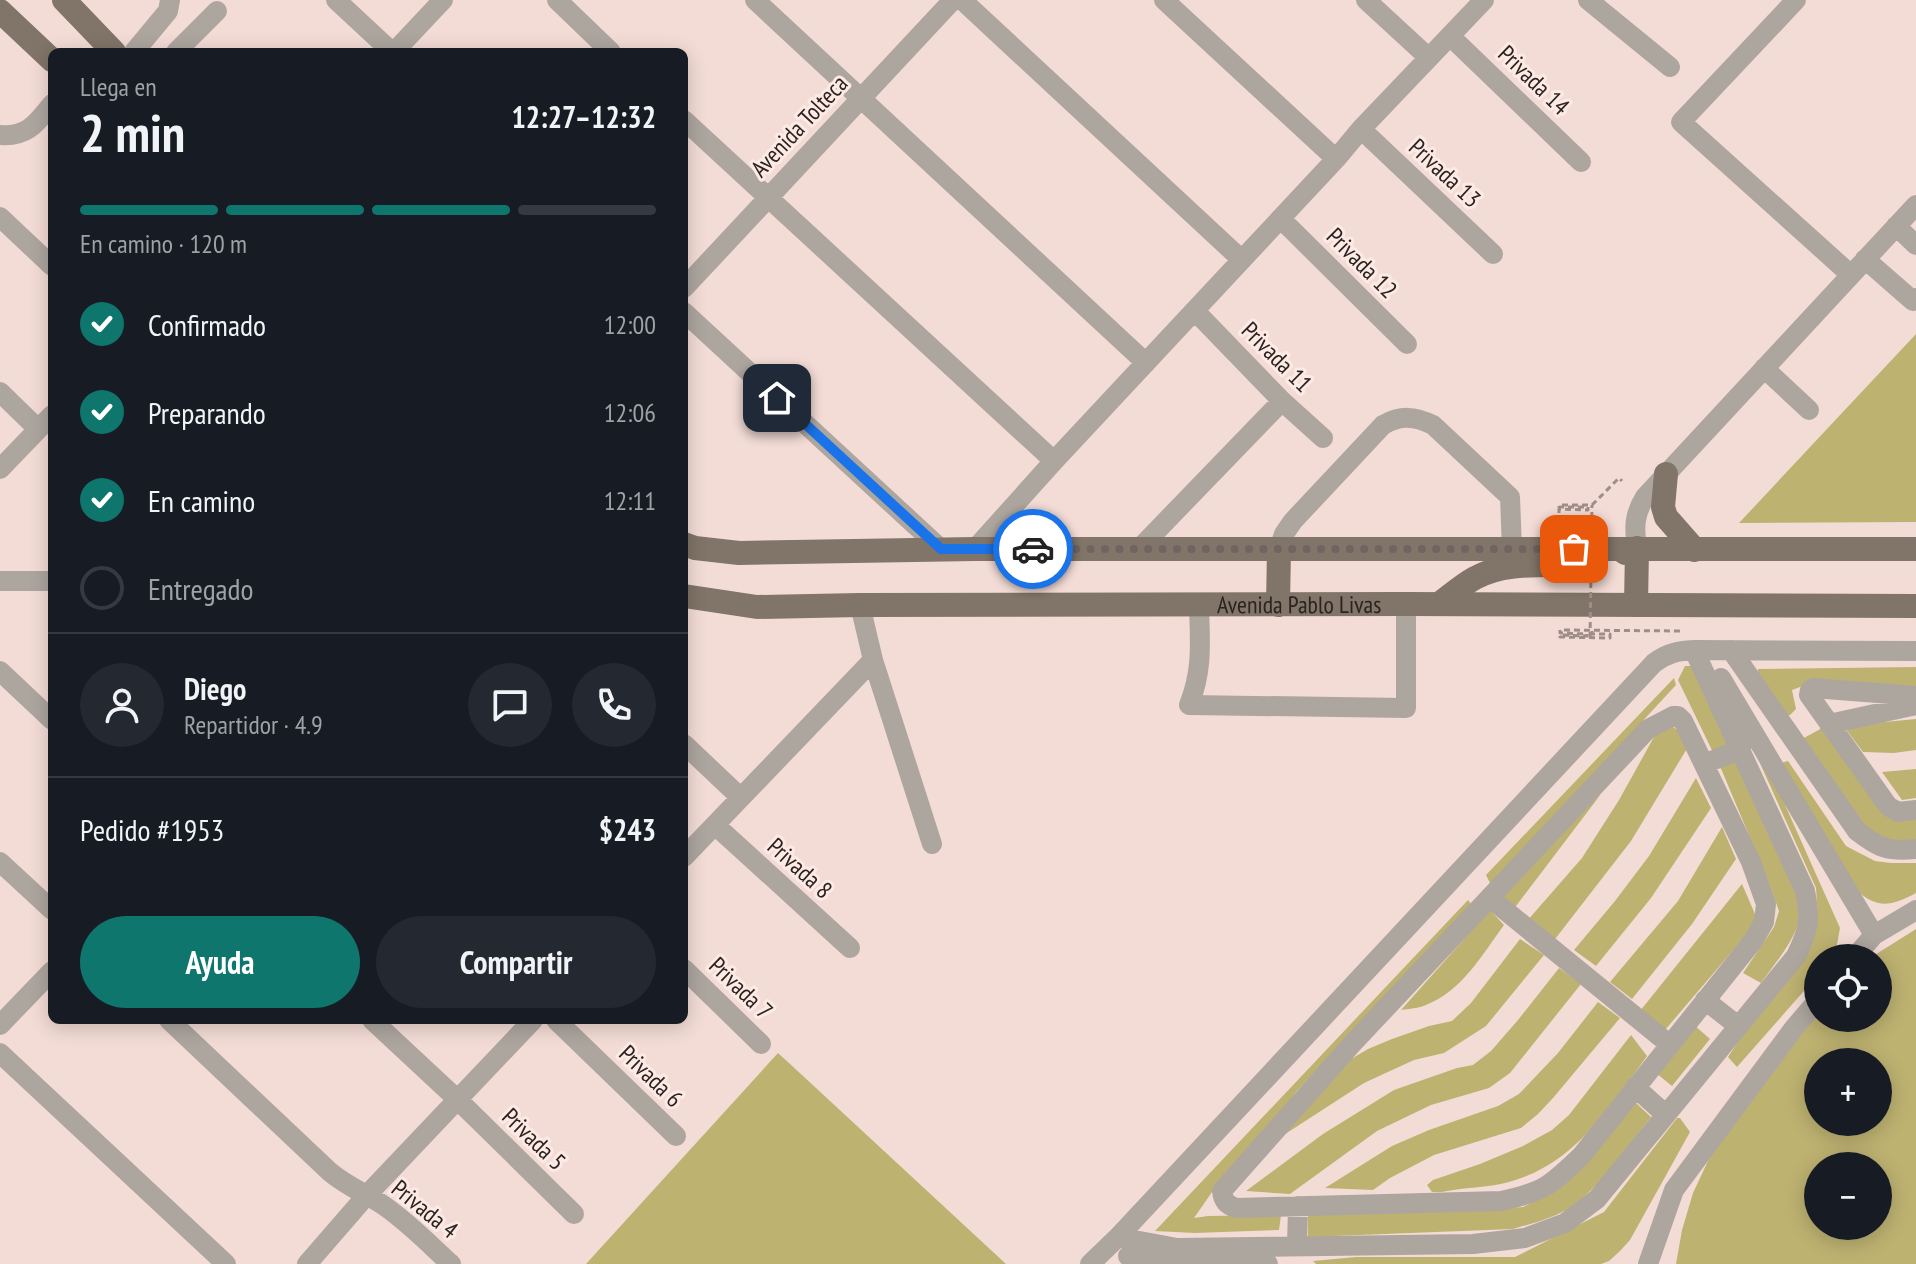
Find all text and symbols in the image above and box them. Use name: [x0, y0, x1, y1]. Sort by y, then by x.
street label: Privada 14: [1492, 38, 1576, 122]
street label: Avenida Tolteca: [744, 68, 854, 184]
text: Llega en: [80, 70, 157, 103]
text: 12:27–12:32: [512, 97, 656, 136]
text: 2 min: [80, 99, 185, 166]
street label: Privada 13: [1402, 132, 1488, 214]
street label: Privada 12: [1320, 221, 1404, 305]
text: En camino · 120 m: [80, 227, 247, 260]
icon: check: [80, 302, 124, 346]
text: Confirmado: [148, 305, 266, 344]
text: 12:00: [604, 308, 656, 341]
street label: Privada 11: [1235, 315, 1319, 399]
pin: [743, 364, 811, 432]
icon: home: [755, 376, 799, 420]
icon: check: [80, 390, 124, 434]
text: Preparando: [148, 393, 266, 432]
text: 12:06: [604, 396, 656, 429]
icon: check: [80, 478, 124, 522]
text: En camino: [148, 481, 255, 520]
text: 12:11: [604, 484, 656, 517]
courier: [993, 509, 1073, 589]
pin: [1540, 515, 1608, 583]
icon: car: [1011, 527, 1055, 571]
icon: bag: [1552, 527, 1596, 571]
text: Entregado: [148, 569, 254, 608]
street label: Avenida Pablo Livas: [1217, 589, 1381, 620]
button: person: [80, 663, 164, 747]
button: chat: [468, 663, 552, 747]
button: phone: [572, 663, 656, 747]
text: Diego: [184, 669, 246, 708]
text: Repartidor · 4.9: [184, 708, 323, 741]
text: Pedido #1953: [80, 810, 224, 849]
text: $243: [599, 810, 656, 849]
street label: Privada 8: [761, 831, 839, 905]
button: Ayuda: [80, 916, 360, 1008]
button: Compartir: [376, 916, 656, 1008]
map controls: [1804, 944, 1892, 1240]
button: locate: [1804, 944, 1892, 1032]
street label: Privada 7: [703, 950, 779, 1026]
street label: Privada 6: [613, 1038, 689, 1114]
button: +: [1804, 1048, 1892, 1136]
street label: Privada 5: [496, 1101, 572, 1177]
button: −: [1804, 1152, 1892, 1240]
street label: Privada 4: [385, 1173, 465, 1245]

